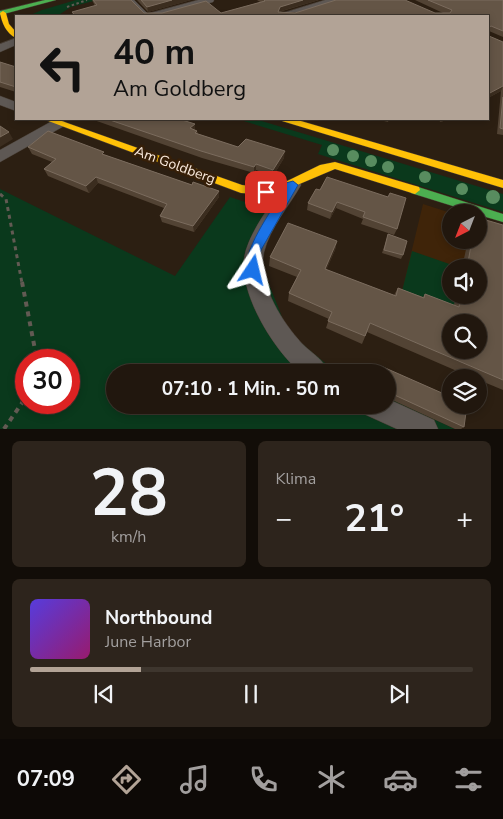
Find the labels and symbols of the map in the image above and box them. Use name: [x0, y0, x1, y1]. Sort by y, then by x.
street label: Am Goldberg: [132, 142, 218, 188]
pin: [245, 171, 287, 213]
north arrow: [442, 204, 488, 249]
position arrow: [226, 243, 278, 295]
speed limit sign: 30: [15, 349, 80, 414]

